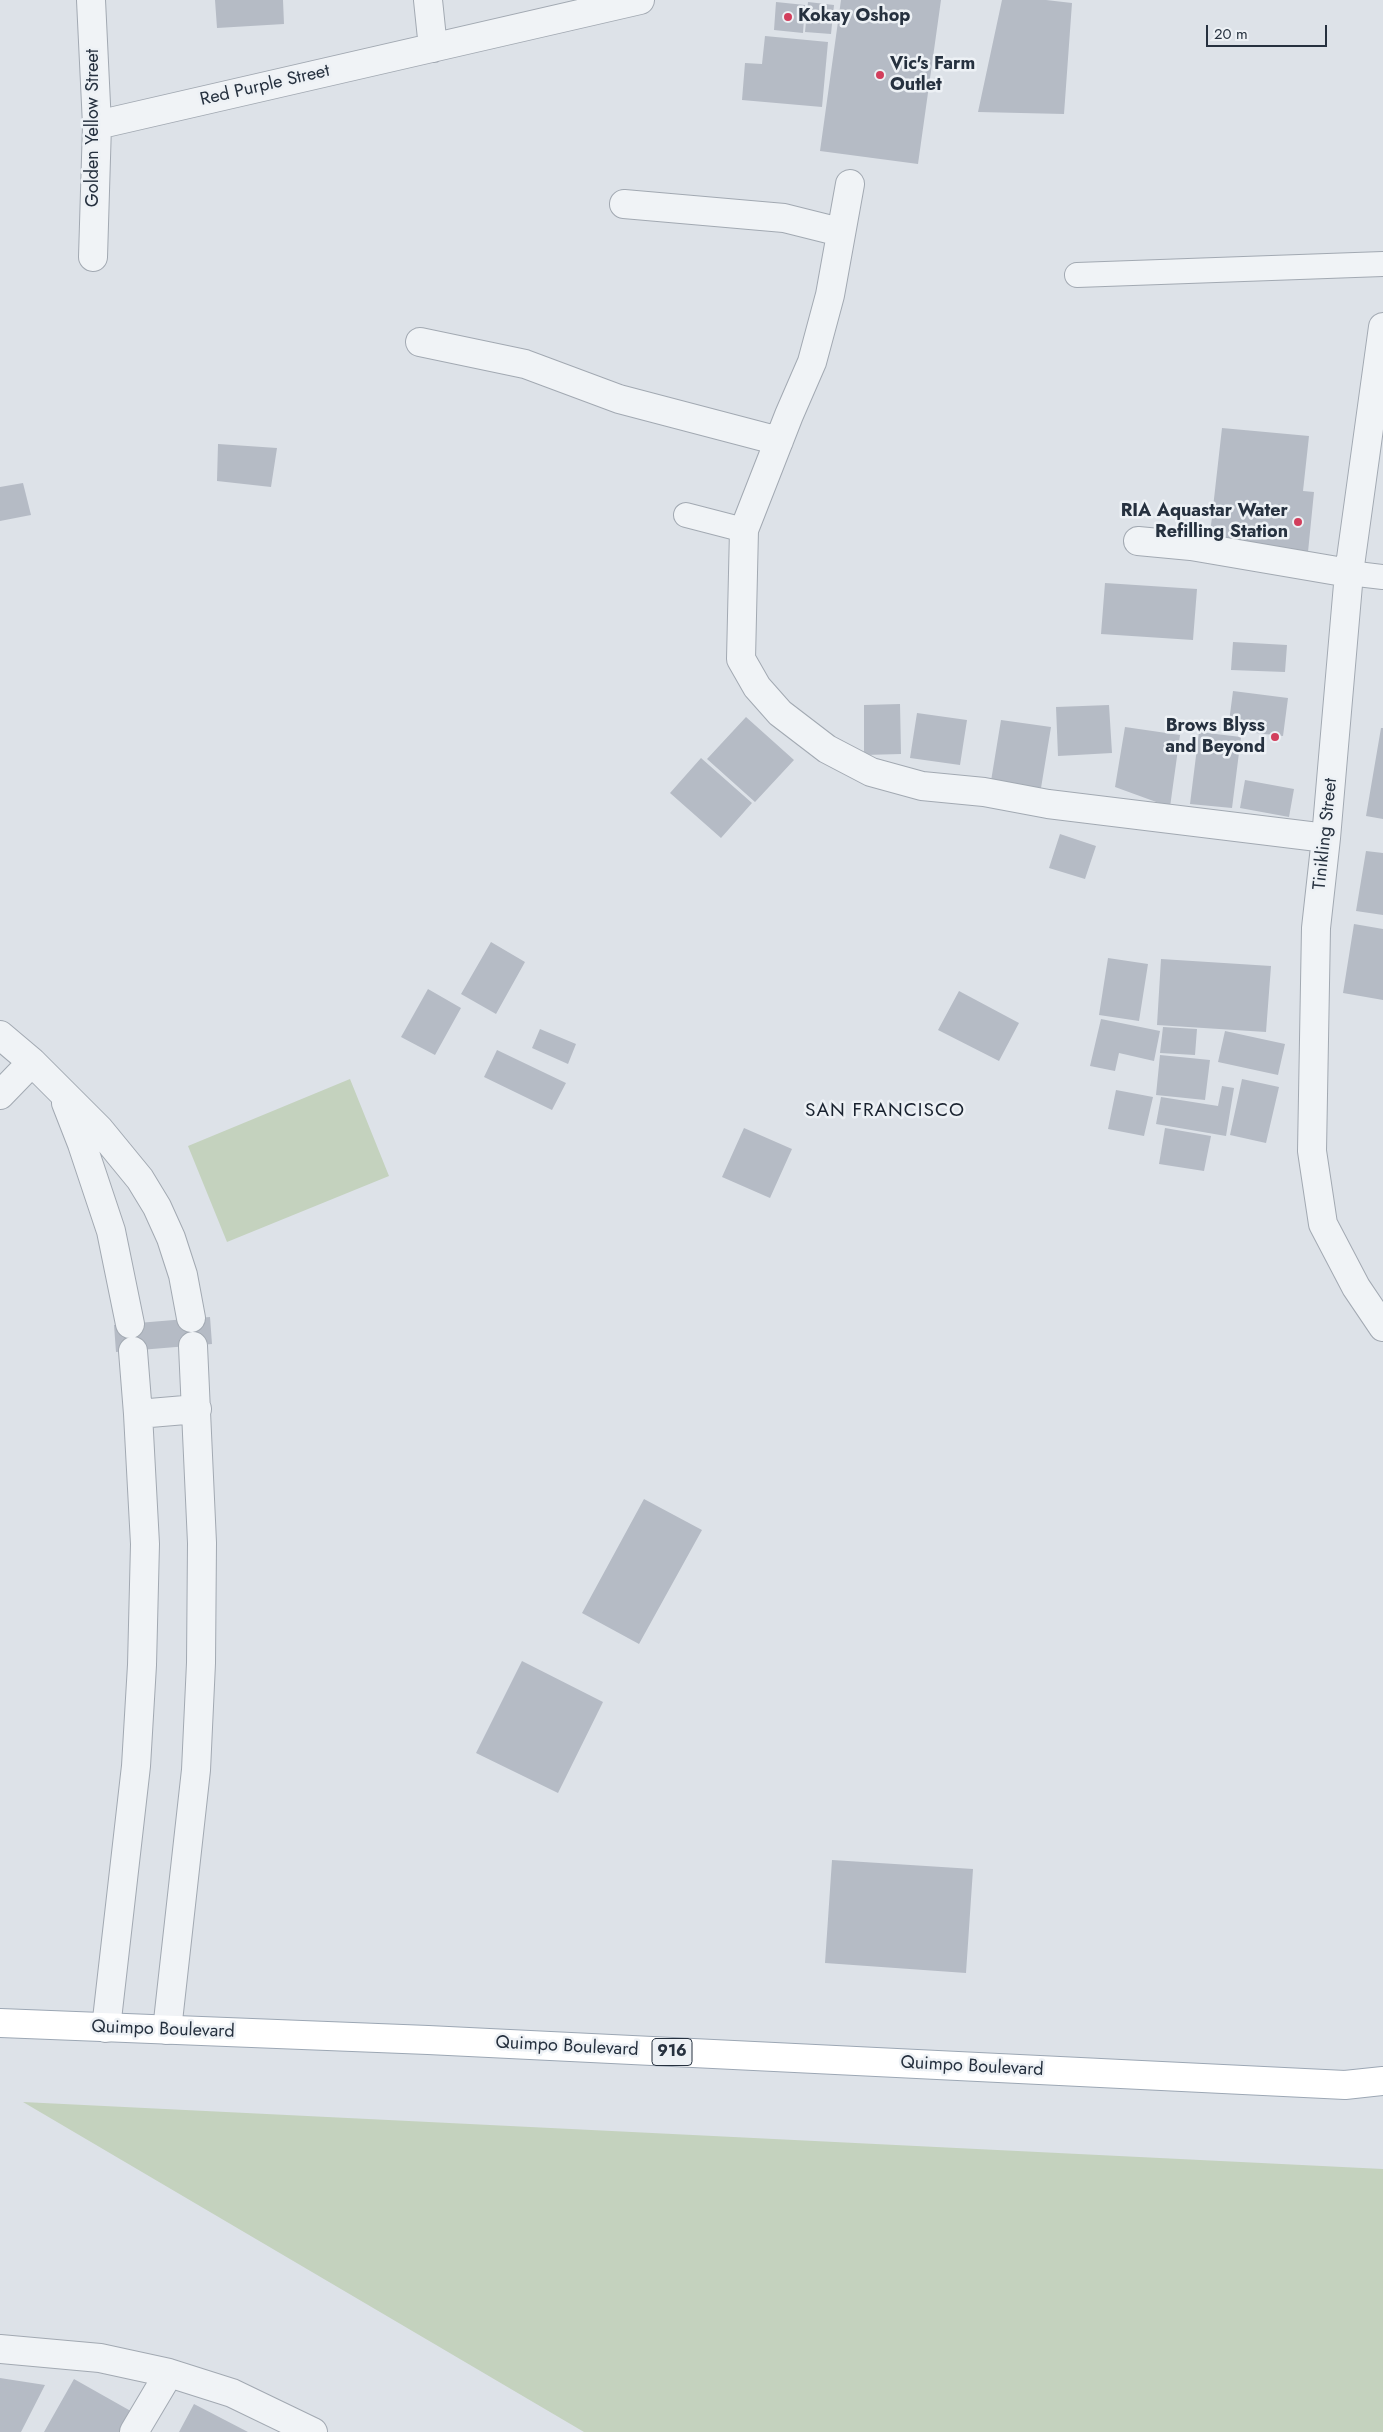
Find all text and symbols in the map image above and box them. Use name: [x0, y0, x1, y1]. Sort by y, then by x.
place label: Kokay Oshop: [798, 6, 910, 28]
marker: Kokay Oshop: [782, 11, 794, 23]
scale bar: [1208, 15, 1329, 47]
text: 20 m: [1214, 23, 1248, 45]
street label: Golden Yellow Street: [83, 49, 105, 207]
place label: Vic's Farm Outlet: [890, 54, 975, 96]
street label: Red Purple Street: [198, 61, 332, 111]
marker: Vic's Farm Outlet: [874, 69, 886, 81]
place label: RIA Aquastar Water Refilling Station: [1121, 501, 1288, 544]
marker: RIA Aquastar Water Refilling Station: [1292, 516, 1304, 528]
place label: Brows Blyss and Beyond: [1165, 716, 1265, 759]
marker: Brows Blyss and Beyond: [1269, 731, 1281, 743]
street label: Tinikling Street: [1309, 777, 1343, 891]
district label: SAN FRANCISCO: [803, 1100, 967, 1122]
street label: Quimpo Boulevard: [91, 2017, 235, 2043]
street label: Quimpo Boulevard: [495, 2032, 639, 2062]
road number: 916: [652, 2038, 692, 2066]
street label: Quimpo Boulevard: [900, 2052, 1044, 2082]

